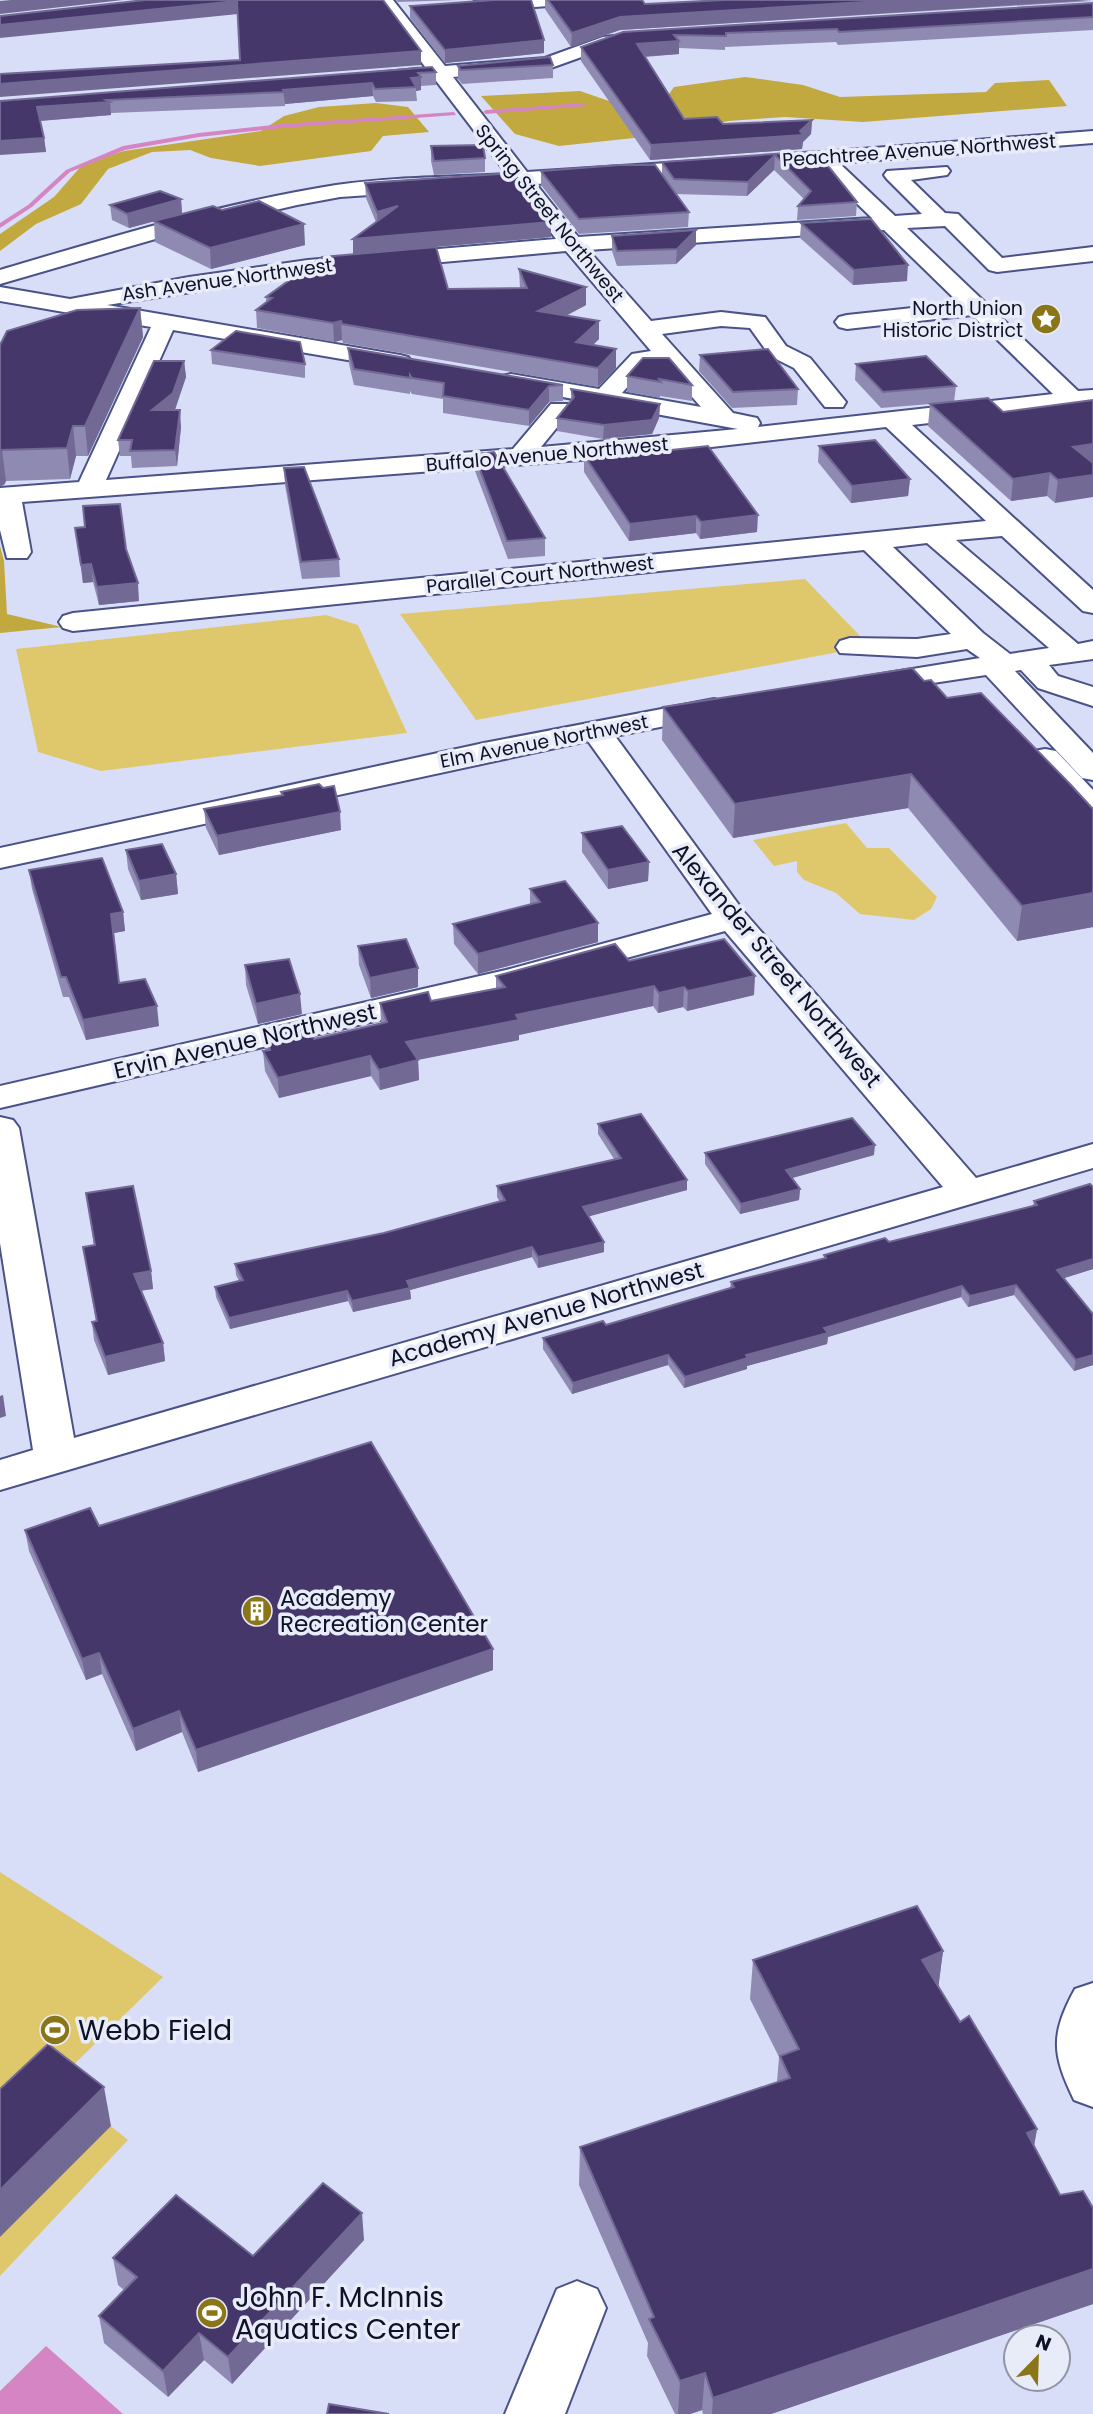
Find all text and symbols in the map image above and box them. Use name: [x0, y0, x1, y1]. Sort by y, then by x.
street label: Spring Street Northwest: [469, 118, 630, 308]
street label: Peachtree Avenue Northwest: [781, 127, 1057, 174]
street label: Ash Avenue Northwest: [120, 251, 334, 308]
place label: North Union Historic District: [883, 295, 1023, 344]
place icon: North Union Historic District: [1029, 302, 1063, 336]
street label: Buffalo Avenue Northwest: [425, 430, 670, 479]
street label: Parallel Court Northwest: [425, 549, 655, 600]
street label: Elm Avenue Northwest: [438, 708, 650, 775]
street label: Alexander Street Northwest: [665, 836, 889, 1094]
street label: Ervin Avenue Northwest: [111, 995, 379, 1087]
street label: Academy Avenue Northwest: [385, 1254, 707, 1374]
place label: Academy Recreation Center: [280, 1582, 488, 1640]
building icon: Academy Recreation Center: [240, 1594, 274, 1628]
place label: Webb Field: [78, 2011, 232, 2050]
sports icon: Webb Field: [38, 2013, 72, 2047]
place label: John F. McInnis Aquatics Center: [235, 2278, 461, 2349]
sports icon: John F. McInnis Aquatics Center: [195, 2296, 229, 2330]
north arrow: [1002, 2323, 1072, 2393]
text: N: [1032, 2328, 1055, 2358]

